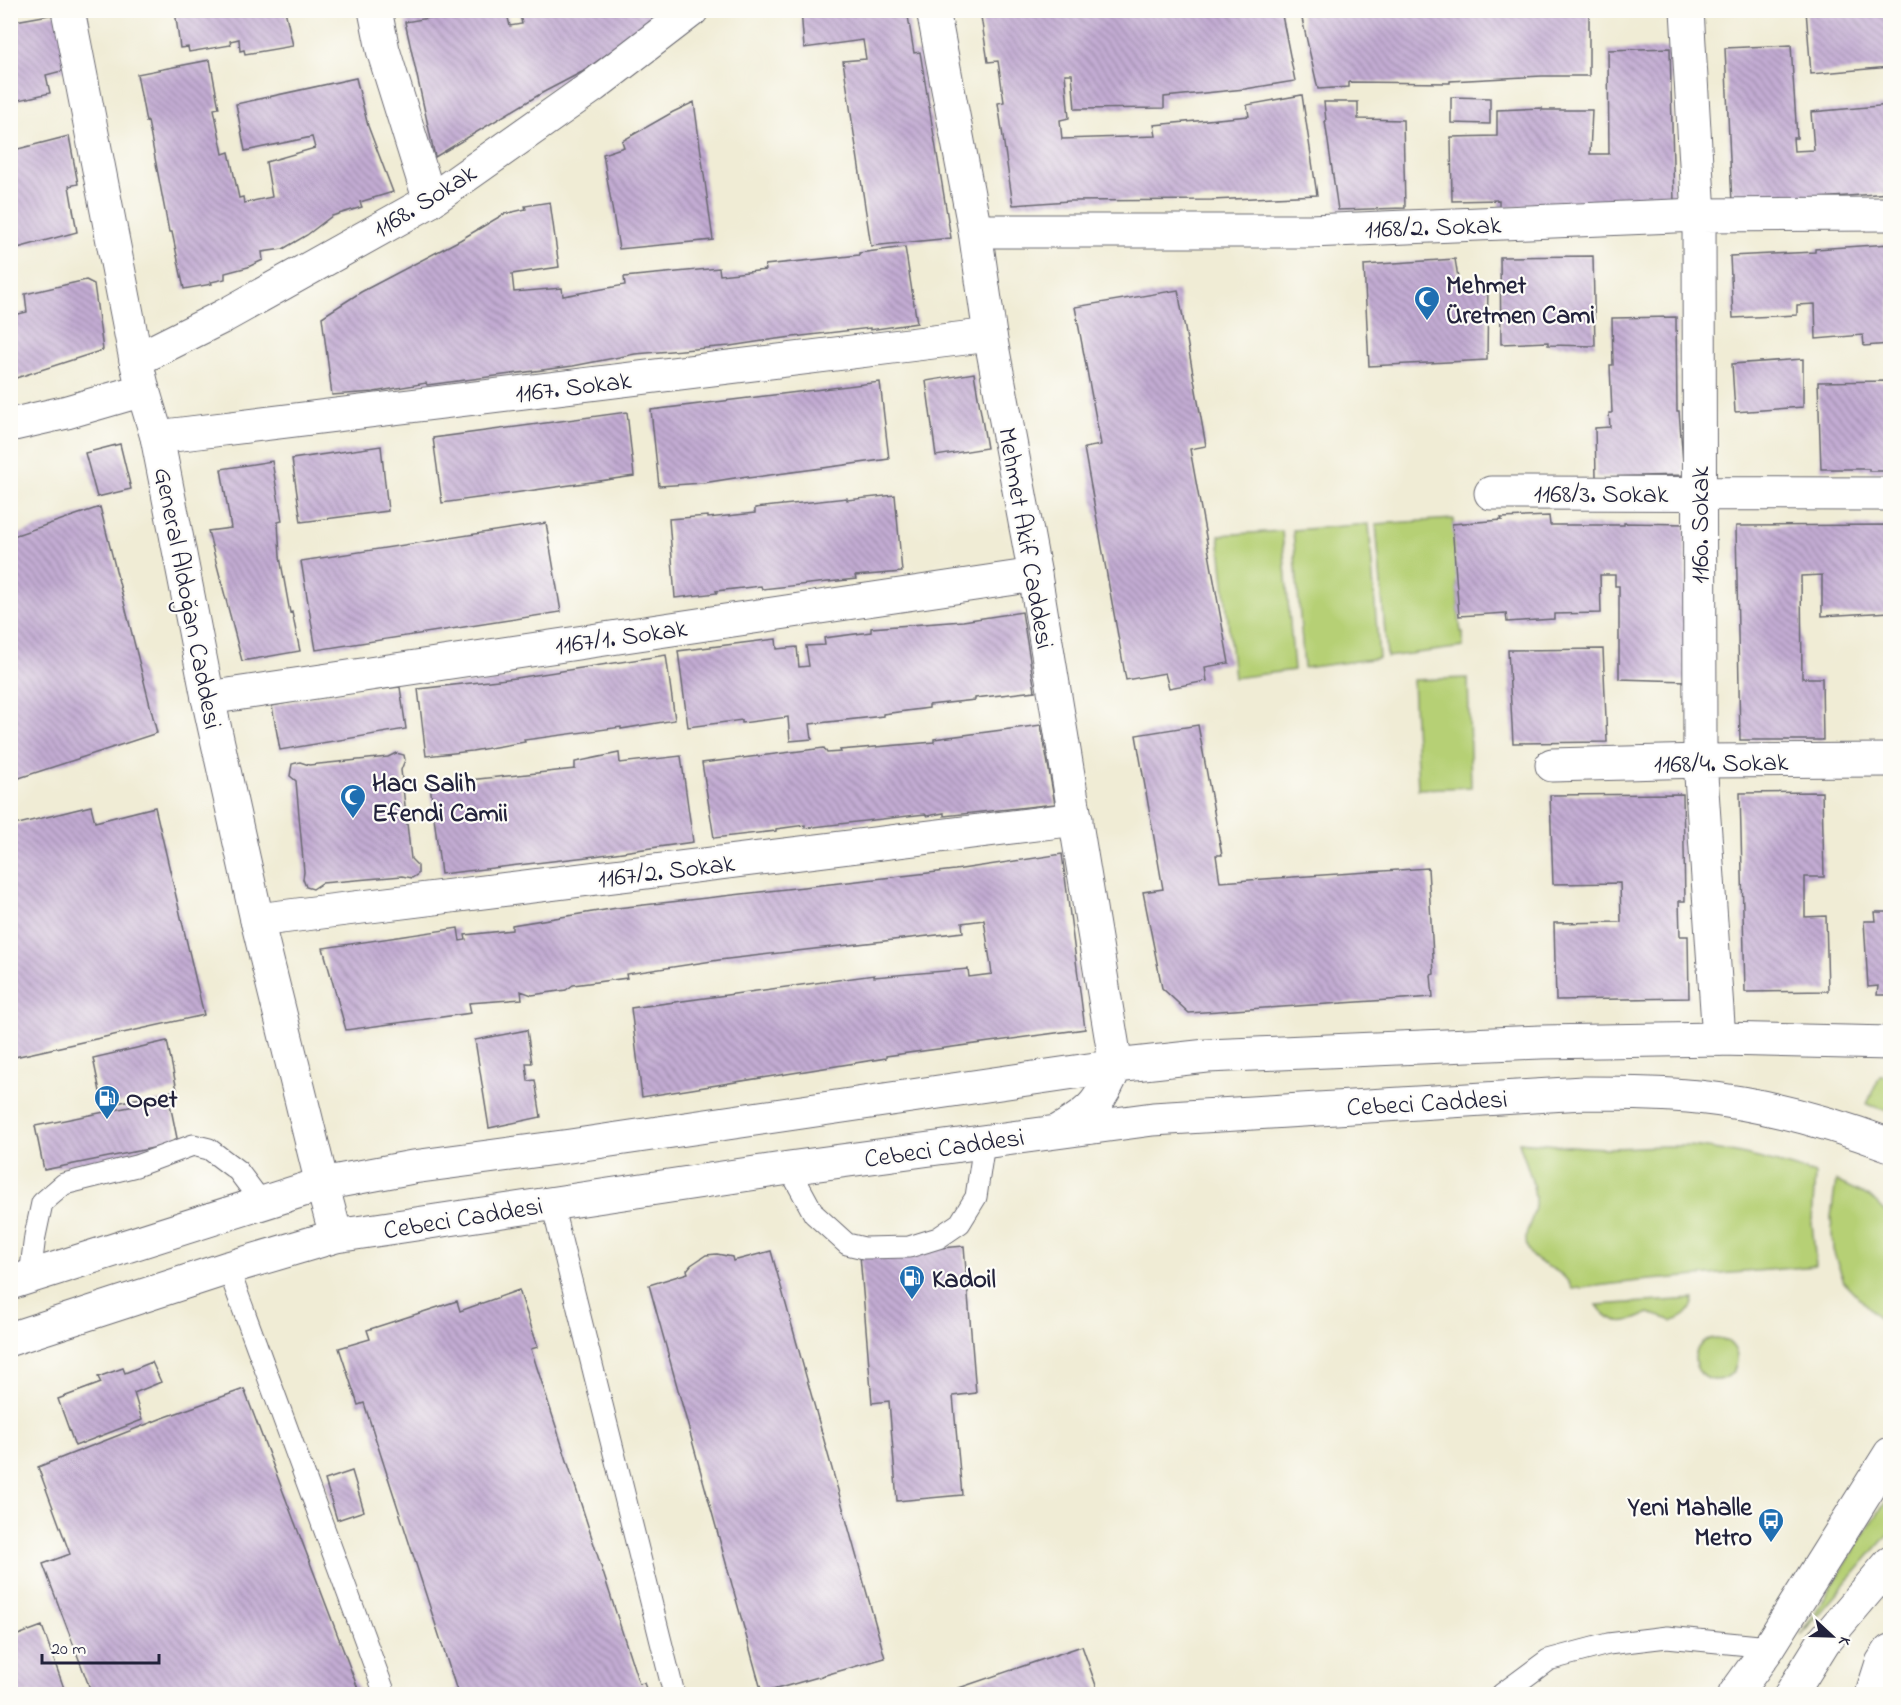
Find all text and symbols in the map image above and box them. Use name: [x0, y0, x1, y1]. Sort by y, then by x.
street label: 1168. Sokak: [366, 155, 485, 249]
street label: 1168/2. Sokak: [1364, 208, 1503, 250]
place label: Mehmet Üretmen Cami: [1446, 268, 1595, 336]
mosque icon: Mehmet Üretmen Cami: [1412, 284, 1442, 322]
street label: 1167. Sokak: [513, 363, 634, 415]
street label: Mehmet Akif Caddesi: [986, 425, 1062, 652]
street label: General Aldoğan Caddesi: [142, 464, 230, 733]
street label: 1160. Sokak: [1683, 466, 1721, 584]
street label: 1168/3. Sokak: [1534, 477, 1669, 515]
street label: 1167/1. Sokak: [553, 611, 691, 667]
street label: 1168/4. Sokak: [1653, 745, 1789, 785]
place label: Hacı Salih Efendi Camii: [372, 766, 508, 834]
mosque icon: Hacı Salih Efendi Camii: [338, 782, 368, 820]
street label: 1167/2. Sokak: [596, 846, 738, 900]
place label: Opet: [126, 1082, 178, 1120]
street label: Cebeci Caddesi: [1346, 1082, 1509, 1128]
fuel station icon: Opet: [92, 1083, 122, 1121]
street label: Cebeci Caddesi: [862, 1120, 1027, 1180]
street label: Cebeci Caddesi: [381, 1189, 546, 1251]
place label: Kadoil: [932, 1262, 996, 1300]
fuel station icon: Kadoil: [897, 1263, 927, 1301]
place label: Yeni Mahalle Metro: [1627, 1490, 1753, 1558]
bus stop icon: Yeni Mahalle Metro: [1756, 1506, 1786, 1544]
north arrow: [1802, 1606, 1862, 1666]
scale bar: [42, 1627, 159, 1665]
text: K: [1831, 1633, 1857, 1650]
text: 20 m: [51, 1637, 86, 1663]

